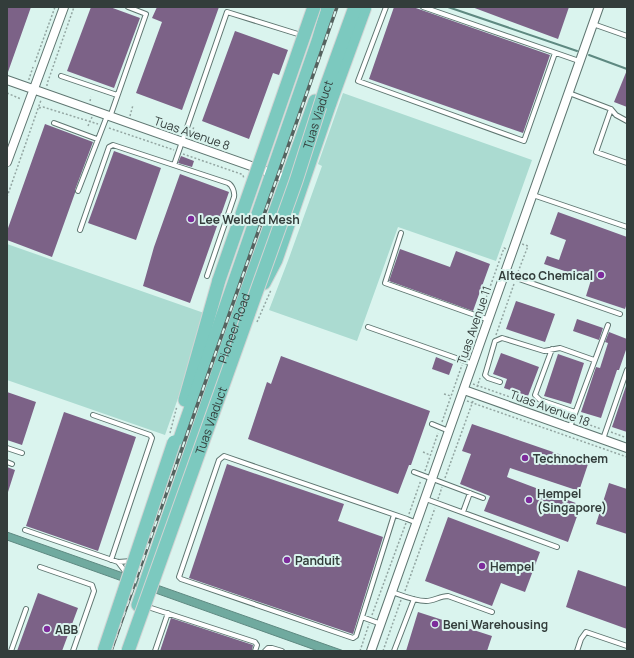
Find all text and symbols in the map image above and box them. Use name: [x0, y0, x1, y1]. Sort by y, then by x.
street label: Tuas Viaduct: [298, 77, 336, 151]
street label: Tuas Avenue 8: [152, 112, 232, 154]
place label: Lee Welded Mesh: [199, 211, 300, 228]
marker: Lee Welded Mesh: [186, 214, 196, 224]
place label: Alteco Chemical: [498, 267, 593, 284]
marker: Alteco Chemical: [596, 270, 606, 280]
street label: Tuas Avenue 11: [453, 284, 495, 366]
street label: Pioneer Road: [213, 291, 254, 365]
street label: Tuas Viaduct: [190, 384, 231, 457]
street label: Tuas Avenue 18: [508, 386, 592, 430]
place label: Technochem: [533, 450, 608, 467]
marker: Technochem: [520, 453, 530, 463]
place label: Hempel (Singapore): [537, 485, 607, 516]
marker: Hempel (Singapore): [524, 495, 534, 505]
place label: Panduit: [295, 552, 340, 569]
marker: Panduit: [282, 555, 292, 565]
place label: Hempel: [490, 558, 534, 575]
marker: Hempel: [477, 561, 487, 571]
place label: Beni Warehousing: [443, 616, 548, 633]
marker: Beni Warehousing: [430, 619, 440, 629]
place label: ABB: [55, 621, 79, 638]
marker: ABB: [42, 624, 52, 634]

